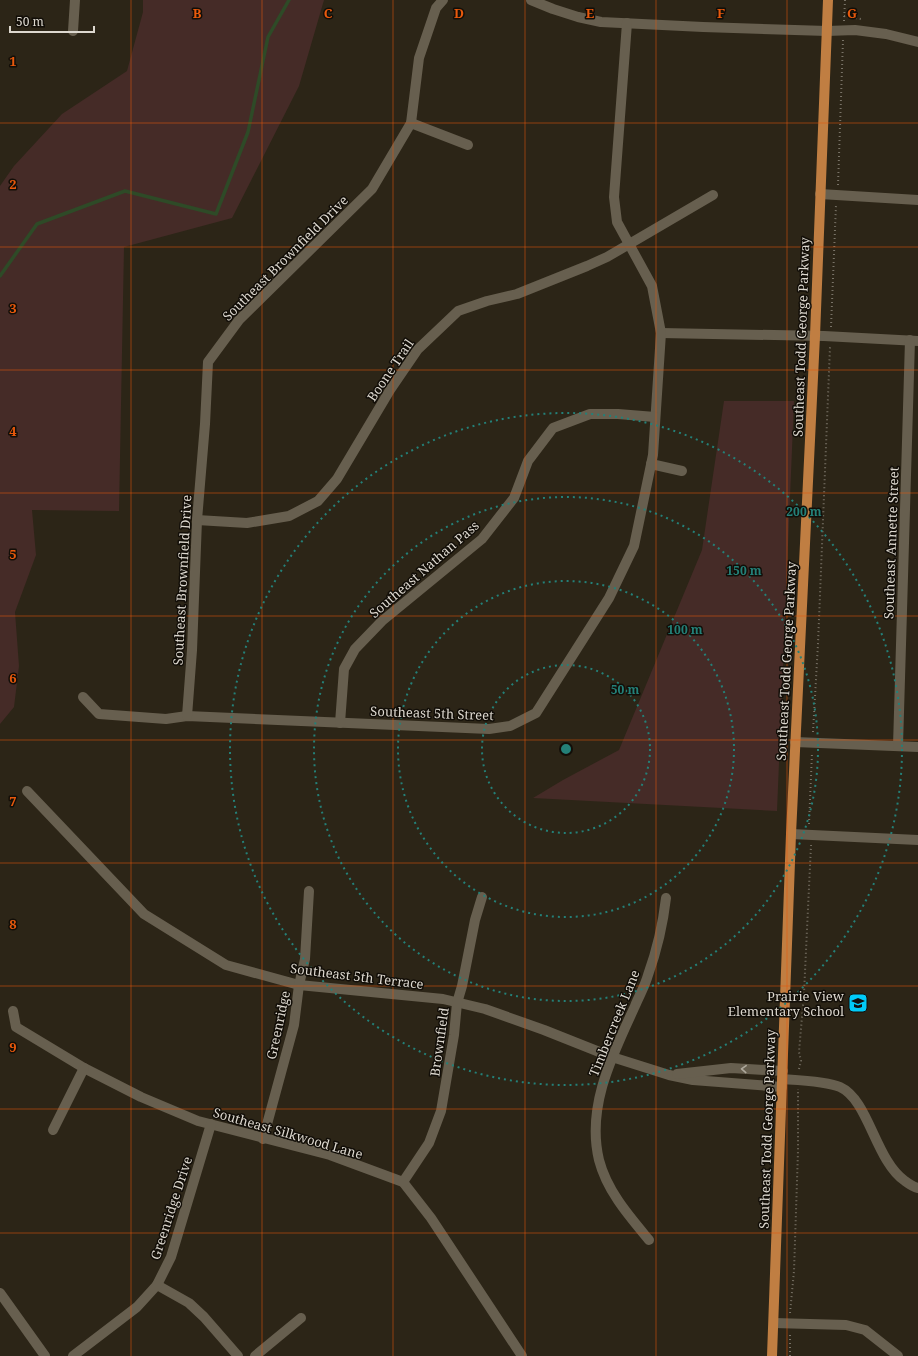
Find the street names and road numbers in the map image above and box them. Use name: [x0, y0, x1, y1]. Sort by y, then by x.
street label: Southeast Brownfield Drive: [218, 191, 352, 325]
street label: Southeast Todd George Parkway: [789, 236, 814, 437]
street label: Boone Trail: [363, 335, 417, 405]
street label: Southeast Annette Street: [879, 466, 903, 619]
street label: Southeast Brownfield Drive: [169, 494, 195, 666]
street label: Southeast Nathan Pass: [365, 516, 483, 622]
street label: Southeast Todd George Parkway: [772, 560, 800, 761]
street label: Southeast 5th Street: [370, 702, 494, 724]
street label: Southeast 5th Terrace: [289, 959, 425, 993]
street label: Timbercreek Lane: [584, 967, 644, 1079]
street label: Greenridge: [262, 989, 294, 1061]
street label: Brownfield: [425, 1006, 453, 1078]
street label: Southeast Todd George Parkway: [755, 1028, 780, 1229]
street label: Southeast Silkwood Lane: [211, 1103, 365, 1163]
street label: Greenridge Drive: [146, 1154, 196, 1262]

